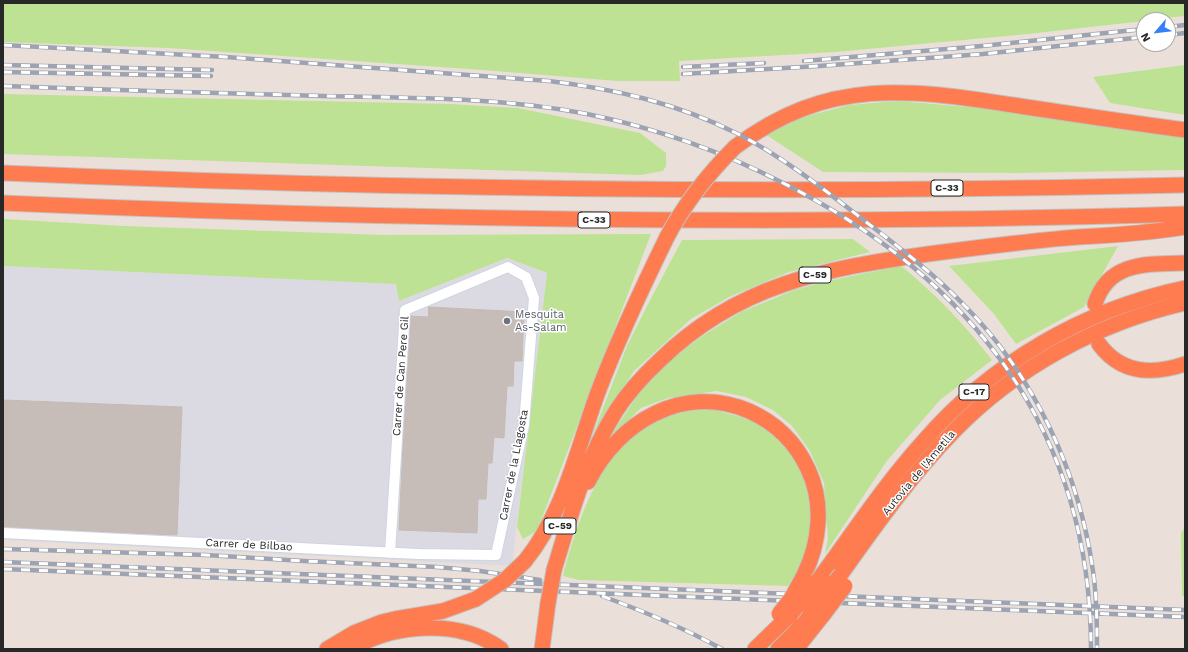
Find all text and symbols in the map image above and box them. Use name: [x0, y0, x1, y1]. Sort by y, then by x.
north arrow: [1136, 12, 1176, 52]
text: N: [1138, 31, 1153, 44]
road number: C-33: [931, 180, 963, 196]
road number: C-33: [578, 212, 610, 228]
road number: C-59: [799, 267, 831, 283]
place label: Mesquita As-Salam: [515, 308, 567, 334]
street label: Carrer de Can Pere Gil: [390, 316, 412, 436]
marker: Mesquita As-Salam: [502, 316, 512, 326]
road number: C-17: [959, 384, 989, 400]
street label: Carrer de la Llagosta: [497, 408, 531, 522]
street label: Autovia de l'Ametlla: [880, 428, 958, 518]
road number: C-59: [544, 518, 576, 534]
street label: Carrer de Bilbao: [205, 536, 293, 554]

